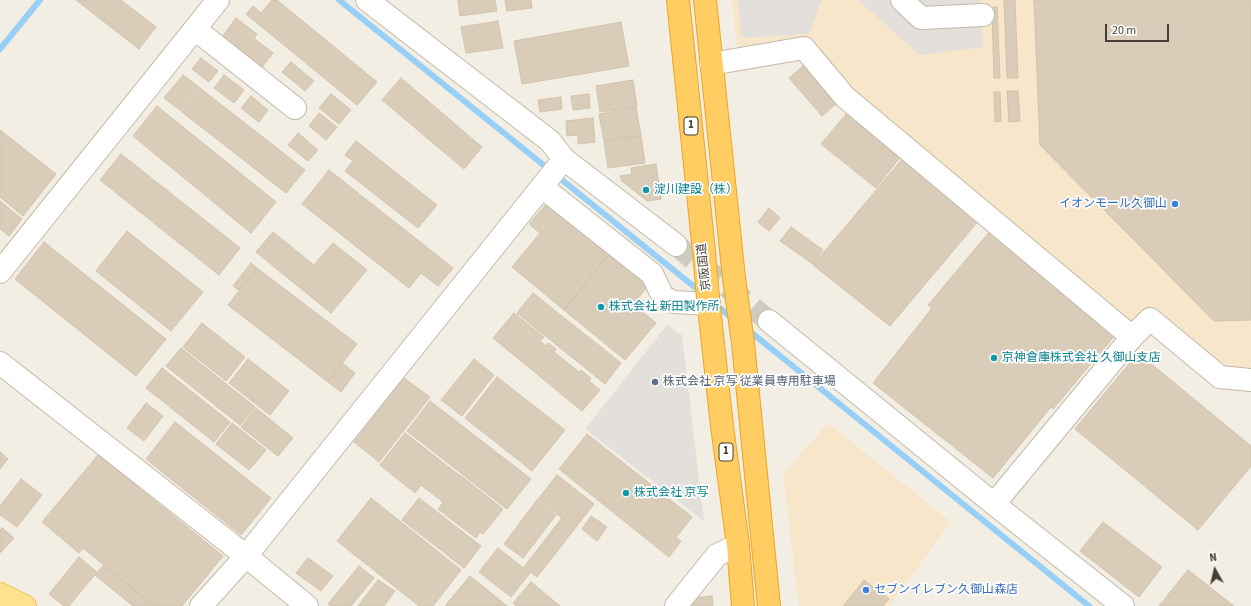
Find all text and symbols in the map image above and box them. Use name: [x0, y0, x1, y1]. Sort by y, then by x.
scale bar: [1107, 16, 1171, 42]
text: 20 m: [1112, 22, 1136, 39]
road number: 1: [684, 117, 698, 135]
place label: 淀川建設（株）: [654, 183, 738, 197]
marker: 淀川建設（株）: [641, 185, 651, 195]
place label: イオンモール久御山: [1059, 197, 1167, 211]
marker: イオンモール久御山: [1170, 199, 1180, 209]
street label: 京阪国道: [695, 242, 715, 292]
place label: 株式会社 新田製作所: [609, 300, 719, 314]
marker: 株式会社 新田製作所: [596, 302, 606, 312]
place label: 京神倉庫株式会社 久御山支店: [1002, 351, 1160, 365]
marker: 京神倉庫株式会社 久御山支店: [989, 353, 999, 363]
place label: 株式会社 京写 従業員専用駐車場: [663, 375, 836, 389]
marker: 株式会社 京写 従業員専用駐車場: [650, 377, 660, 387]
road number: 1: [719, 443, 733, 461]
place label: 株式会社 京写: [634, 486, 708, 500]
marker: 株式会社 京写: [621, 488, 631, 498]
north arrow: [1195, 550, 1235, 590]
text: N: [1209, 550, 1218, 566]
place label: セブンイレブン久御山森店: [874, 583, 1018, 597]
marker: セブンイレブン久御山森店: [861, 585, 871, 595]

